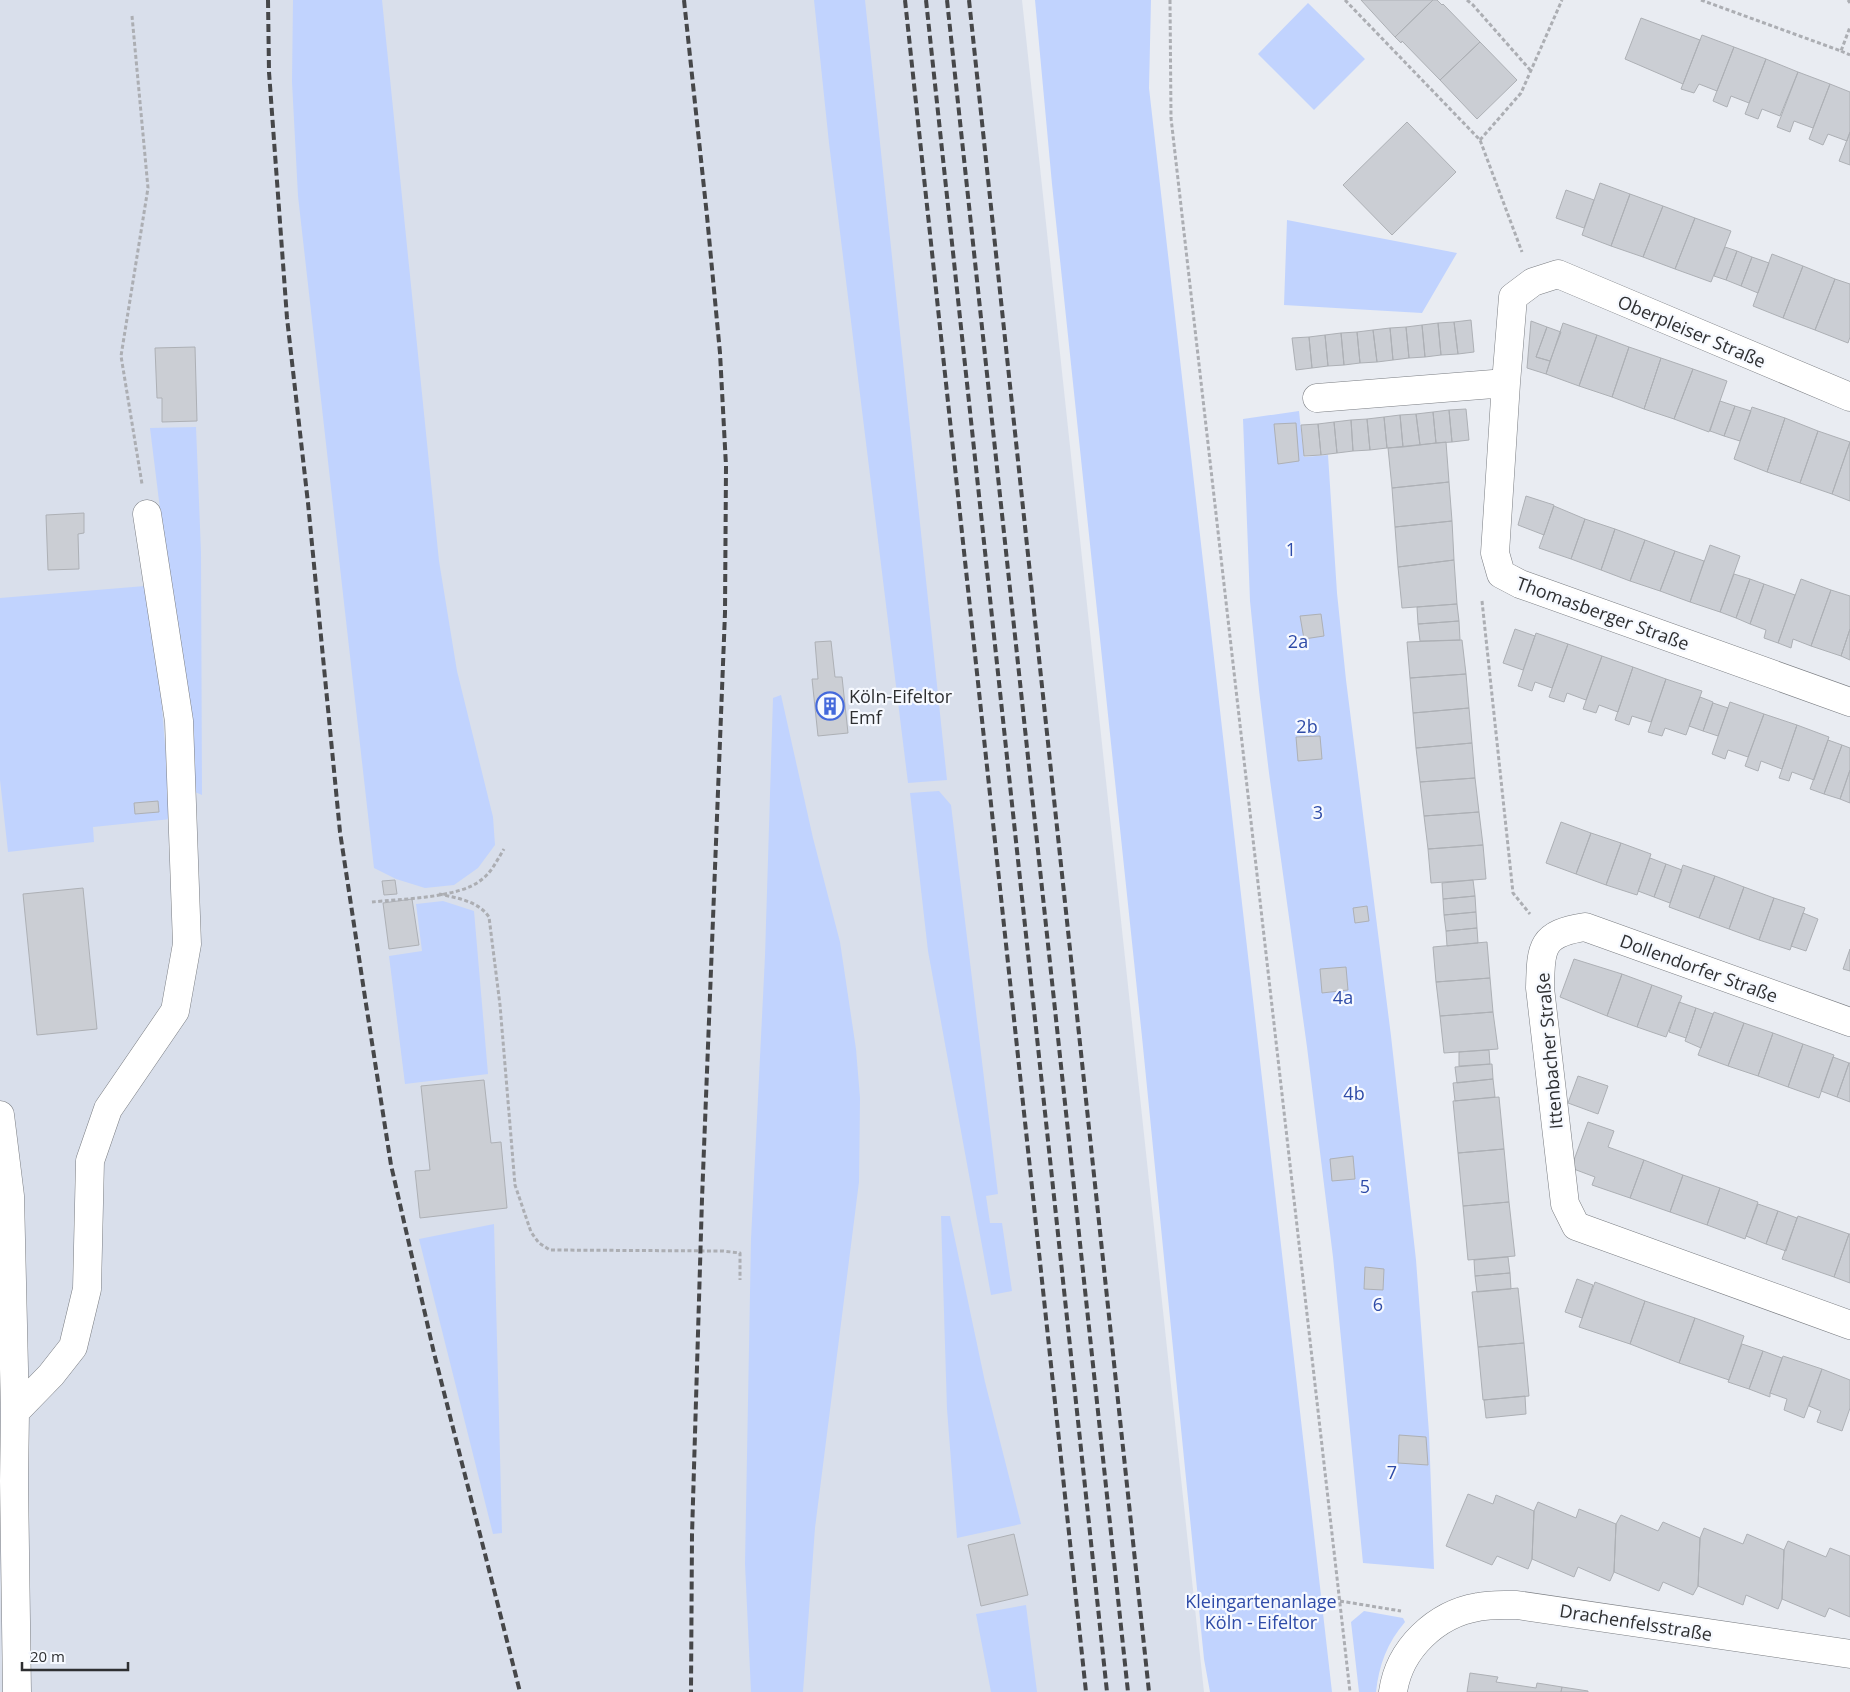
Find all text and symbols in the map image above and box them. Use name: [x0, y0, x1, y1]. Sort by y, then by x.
street label: Oberpleiser Straße: [1614, 289, 1770, 373]
park label: 1: [1286, 537, 1296, 561]
street label: Thomasberger Straße: [1513, 571, 1693, 655]
park label: 2a: [1288, 629, 1308, 653]
place label: Köln-Eifeltor Emf: [849, 684, 953, 729]
building icon: Köln-Eifeltor Emf: [815, 691, 845, 721]
park label: 2b: [1296, 714, 1318, 738]
park label: 3: [1313, 800, 1323, 824]
street label: Dollendorfer Straße: [1617, 928, 1781, 1008]
street label: Ittenbacher Straße: [1530, 972, 1568, 1130]
park label: 4a: [1333, 985, 1353, 1009]
park label: 4b: [1343, 1081, 1365, 1105]
park label: 5: [1360, 1174, 1370, 1198]
park label: 6: [1373, 1292, 1383, 1316]
park label: 7: [1387, 1460, 1397, 1484]
park label: Kleingartenanlage Köln - Eifeltor: [1185, 1589, 1337, 1634]
street label: Drachenfelsstraße: [1558, 1598, 1714, 1646]
scale bar: [22, 1640, 129, 1672]
text: 20 m: [30, 1646, 65, 1666]

